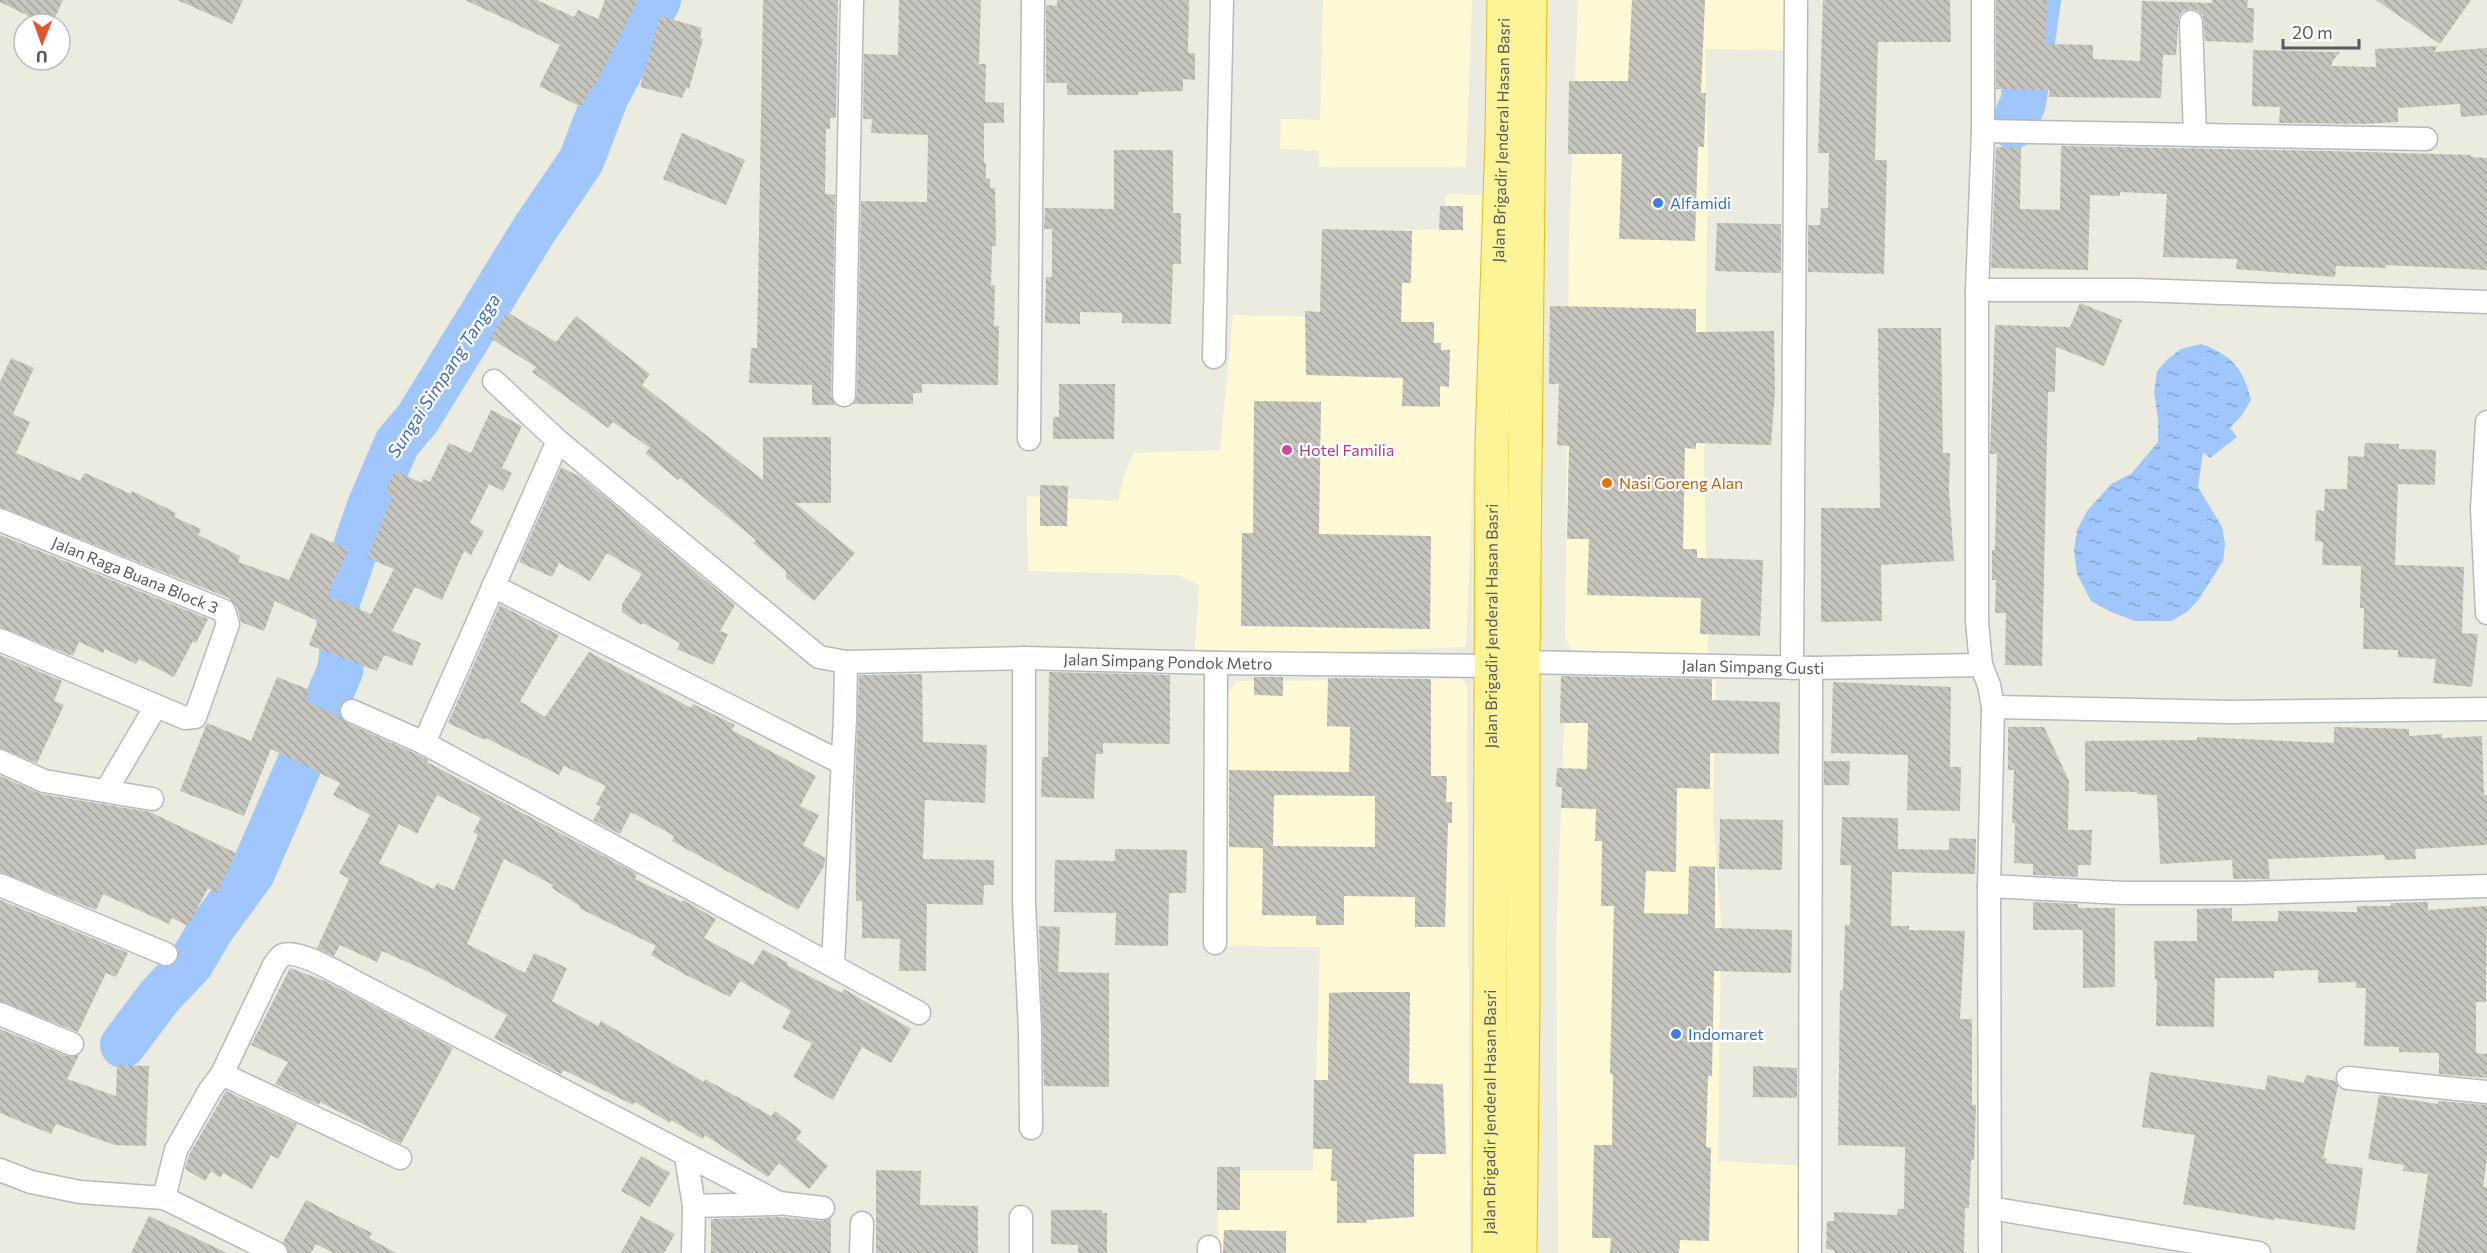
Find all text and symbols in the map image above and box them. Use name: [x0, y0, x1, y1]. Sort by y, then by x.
north arrow: [12, 12, 72, 72]
scale bar: [2283, 12, 2360, 50]
street label: Jalan Brigadir Jenderal Hasan Basri: [1488, 18, 1513, 263]
text: 20 m: [2292, 21, 2333, 43]
text: U: [36, 48, 48, 67]
place label: Alfamidi: [1670, 193, 1731, 212]
marker: Alfamidi: [1651, 196, 1665, 210]
water label: Sungai Simpang Tangga: [382, 289, 504, 462]
place label: Hotel Familia: [1299, 440, 1394, 459]
marker: Hotel Familia: [1280, 443, 1294, 457]
place label: Nasi Goreng Alan: [1619, 473, 1743, 492]
marker: Nasi Goreng Alan: [1600, 476, 1614, 490]
street label: Jalan Brigadir Jenderal Hasan Basri: [1481, 503, 1501, 749]
street label: Jalan Raga Buana Block 3: [49, 532, 221, 617]
street label: Jalan Simpang Pondok Metro: [1063, 649, 1272, 673]
street label: Jalan Simpang Gusti: [1681, 655, 1824, 677]
street label: Jalan Brigadir Jenderal Hasan Basri: [1479, 989, 1499, 1235]
place label: Indomaret: [1688, 1024, 1764, 1043]
marker: Indomaret: [1669, 1027, 1683, 1041]

